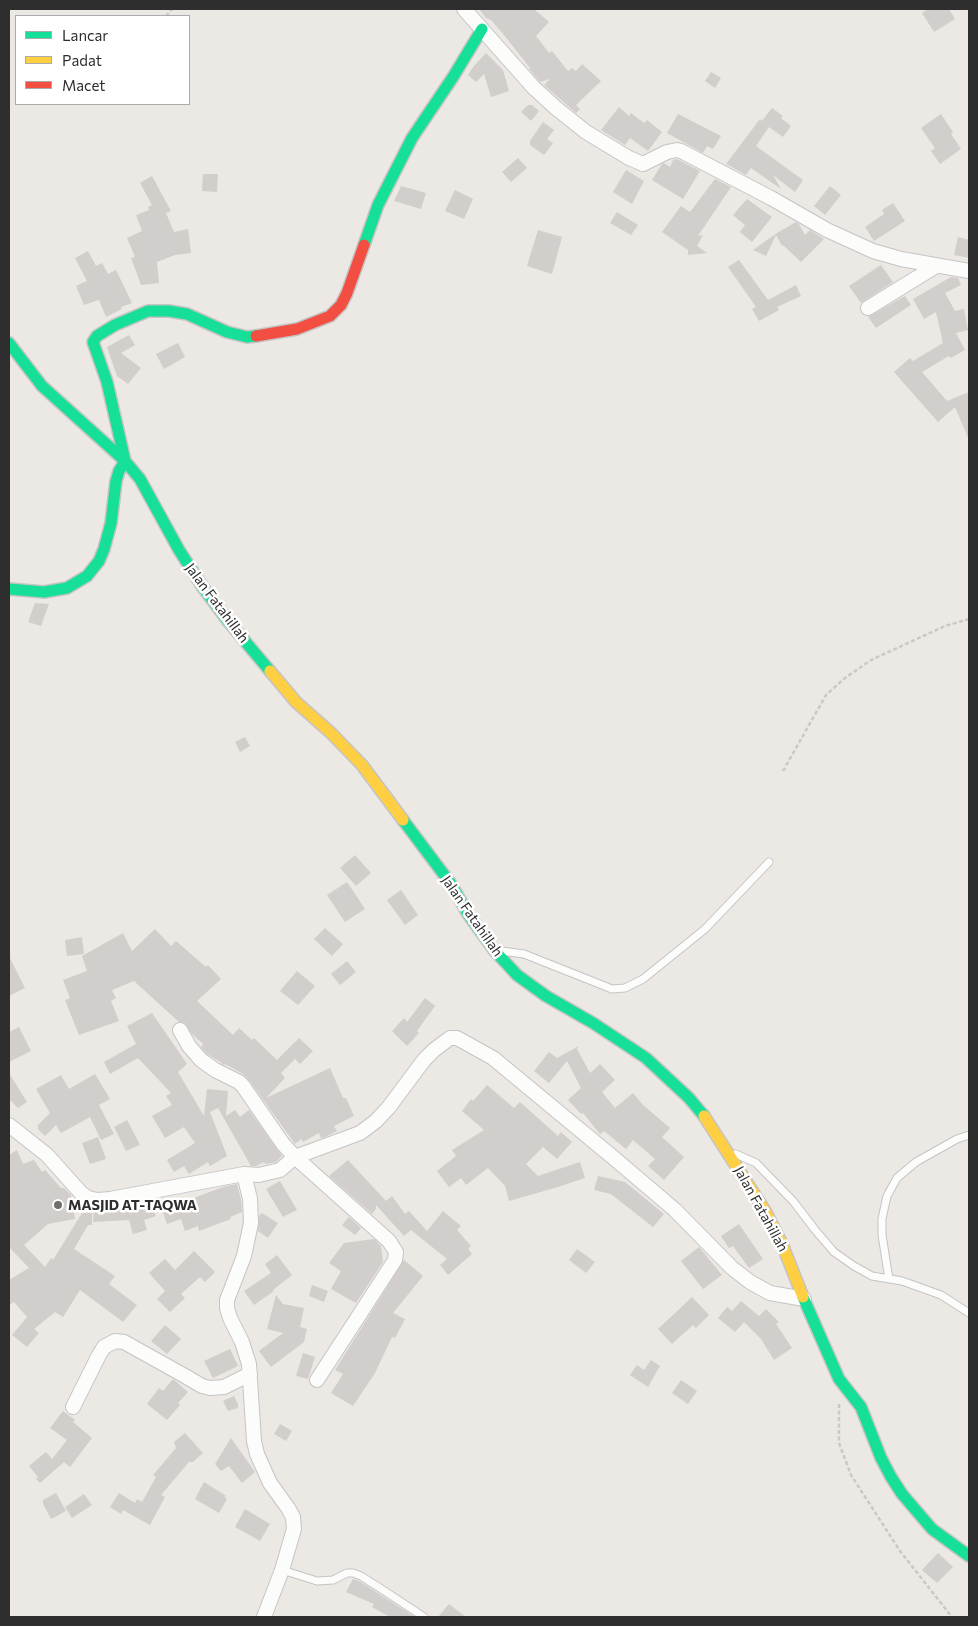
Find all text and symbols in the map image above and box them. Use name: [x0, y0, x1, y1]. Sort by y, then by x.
legend: [15, 15, 190, 105]
text: Lancar: [62, 26, 108, 44]
text: Padat: [62, 51, 102, 69]
text: Macet: [62, 76, 105, 94]
street label: Jalan Fatahillah: [182, 560, 252, 646]
street label: Jalan Fatahillah: [438, 872, 506, 960]
street label: Jalan Fatahillah: [731, 1163, 791, 1255]
place label: MASJID AT-TAQWA: [68, 1197, 197, 1213]
marker: MASJID AT-TAQWA: [52, 1199, 64, 1211]

